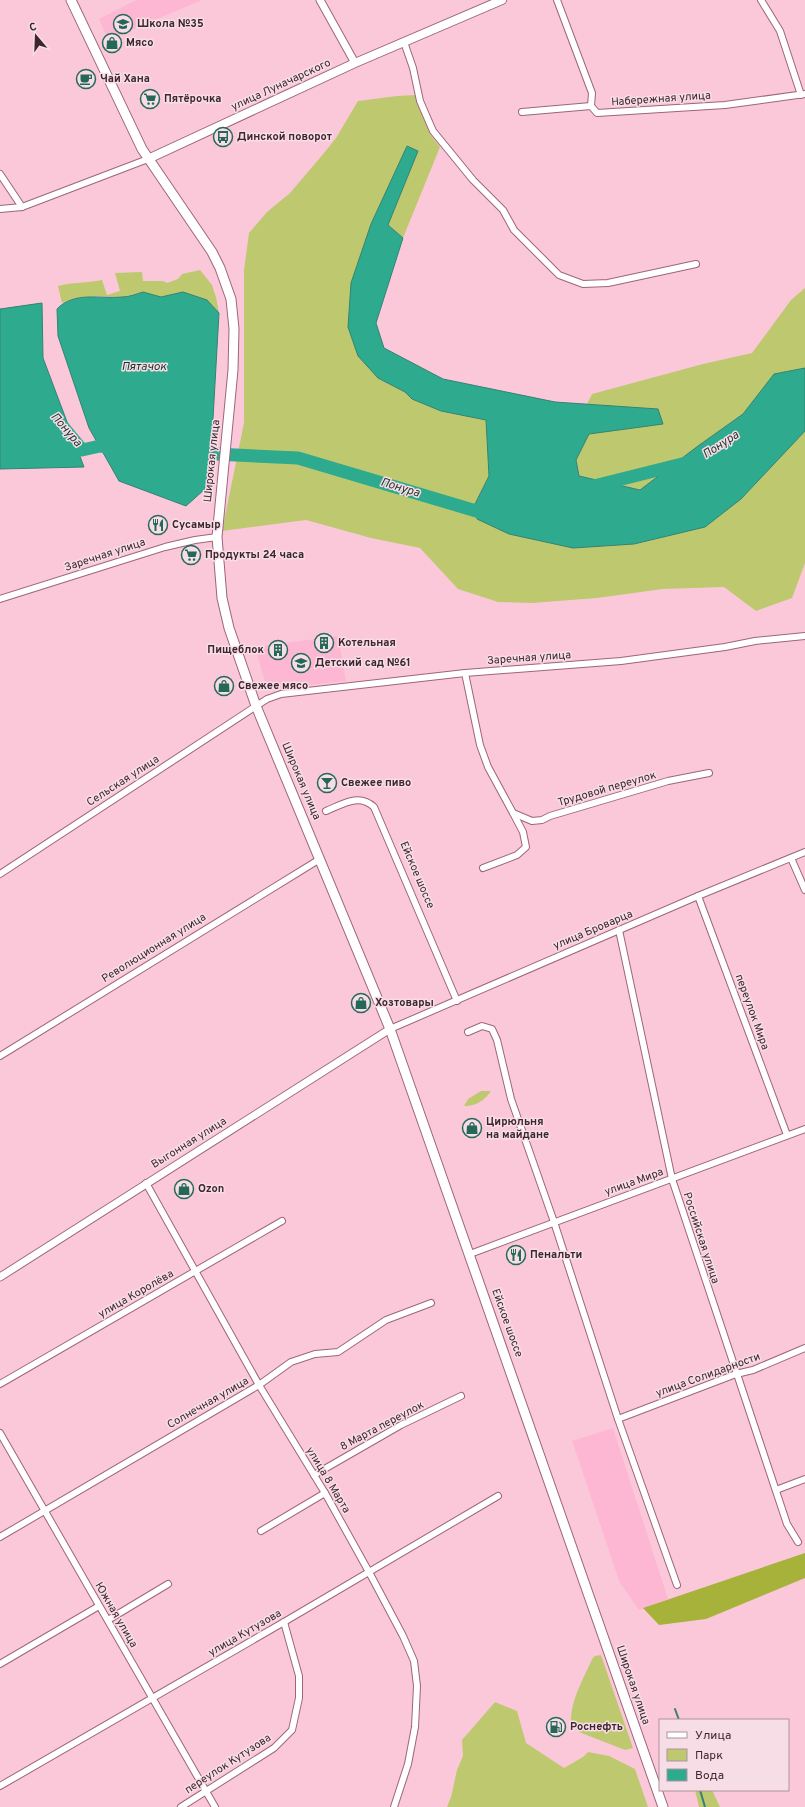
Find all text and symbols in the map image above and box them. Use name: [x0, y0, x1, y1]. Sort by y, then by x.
school or university icon: Школа №35: [112, 13, 134, 35]
north arrow: [16, 16, 56, 56]
place label: Школа №35: [137, 17, 204, 31]
text: С: [27, 20, 39, 35]
shop icon: Мясо: [101, 32, 123, 54]
place label: Мясо: [126, 36, 153, 50]
street label: улица Луначарского: [229, 56, 333, 114]
cafe icon: Чай Хана: [75, 68, 97, 90]
place label: Чай Хана: [100, 72, 150, 86]
supermarket icon: Пятёрочка: [139, 88, 161, 110]
street label: Набережная улица: [611, 89, 711, 109]
place label: Пятёрочка: [164, 92, 222, 106]
bus stop icon: Динской поворот: [212, 126, 234, 148]
place label: Динской поворот: [237, 130, 332, 144]
water label: Пятачок: [121, 359, 167, 375]
water label: Понура: [47, 410, 86, 451]
street label: Широкая улица: [201, 419, 223, 503]
water label: Понура: [700, 427, 743, 463]
water label: Понура: [378, 474, 422, 502]
restaurant icon: Сусамыр: [147, 514, 169, 536]
place label: Сусамыр: [172, 518, 221, 532]
street label: Заречная улица: [63, 535, 147, 575]
supermarket icon: Продукты 24 часа: [180, 544, 202, 566]
place label: Продукты 24 часа: [205, 548, 304, 562]
building icon: Котельная: [313, 632, 335, 654]
place label: Котельная: [338, 636, 396, 650]
building icon: Пищеблок: [267, 639, 289, 661]
place label: Пищеблок: [207, 643, 265, 657]
street label: Заречная улица: [486, 648, 572, 668]
school or university icon: Детский сад №61: [290, 652, 312, 674]
place label: Детский сад №61: [315, 656, 411, 670]
shop icon: Свежее мясо: [213, 675, 235, 697]
place label: Свежее мясо: [238, 679, 308, 693]
street label: Широкая улица: [278, 740, 324, 822]
street label: Сельская улица: [84, 752, 162, 810]
street label: Трудовой переулок: [556, 768, 658, 810]
bar icon: Свежее пиво: [316, 772, 338, 794]
place label: Свежее пиво: [341, 776, 411, 790]
street label: Ейское шоссе: [397, 839, 437, 911]
street label: улица Броварца: [551, 907, 635, 953]
street label: Революционная улица: [99, 910, 209, 986]
street label: переулок Мира: [732, 972, 772, 1052]
shop icon: Хозтовары: [350, 992, 372, 1014]
place label: Хозтовары: [375, 996, 434, 1010]
street label: Выгонная улица: [149, 1114, 229, 1172]
place label: Цирюльня на майдане: [486, 1115, 549, 1142]
shop icon: Цирюльня на майдане: [461, 1117, 483, 1139]
street label: улица Мира: [603, 1165, 666, 1199]
shop icon: Ozon: [173, 1178, 195, 1200]
place label: Ozon: [198, 1182, 224, 1196]
street label: Российская улица: [680, 1190, 722, 1286]
restaurant icon: Пенальти: [505, 1244, 527, 1266]
place label: Пенальти: [530, 1248, 582, 1262]
street label: улица Королёва: [96, 1267, 176, 1321]
street label: Ейское шоссе: [488, 1287, 526, 1359]
street label: улица Солидарности: [654, 1350, 762, 1400]
street label: Солнечная улица: [165, 1374, 251, 1432]
street label: 8 Марта переулок: [338, 1398, 426, 1454]
street label: улица 8 Марта: [303, 1444, 353, 1516]
street label: Южная улица: [92, 1580, 141, 1651]
street label: улица Кутузова: [206, 1606, 284, 1660]
street label: Широкая улица: [613, 1643, 653, 1727]
fuel station icon: Роснефть: [545, 1716, 567, 1738]
legend: [659, 1719, 789, 1791]
place label: Роснефть: [570, 1720, 623, 1734]
text: Улица: [695, 1728, 731, 1744]
street label: переулок Кутузова: [182, 1731, 274, 1797]
text: Парк: [695, 1748, 723, 1764]
text: Вода: [695, 1768, 724, 1784]

